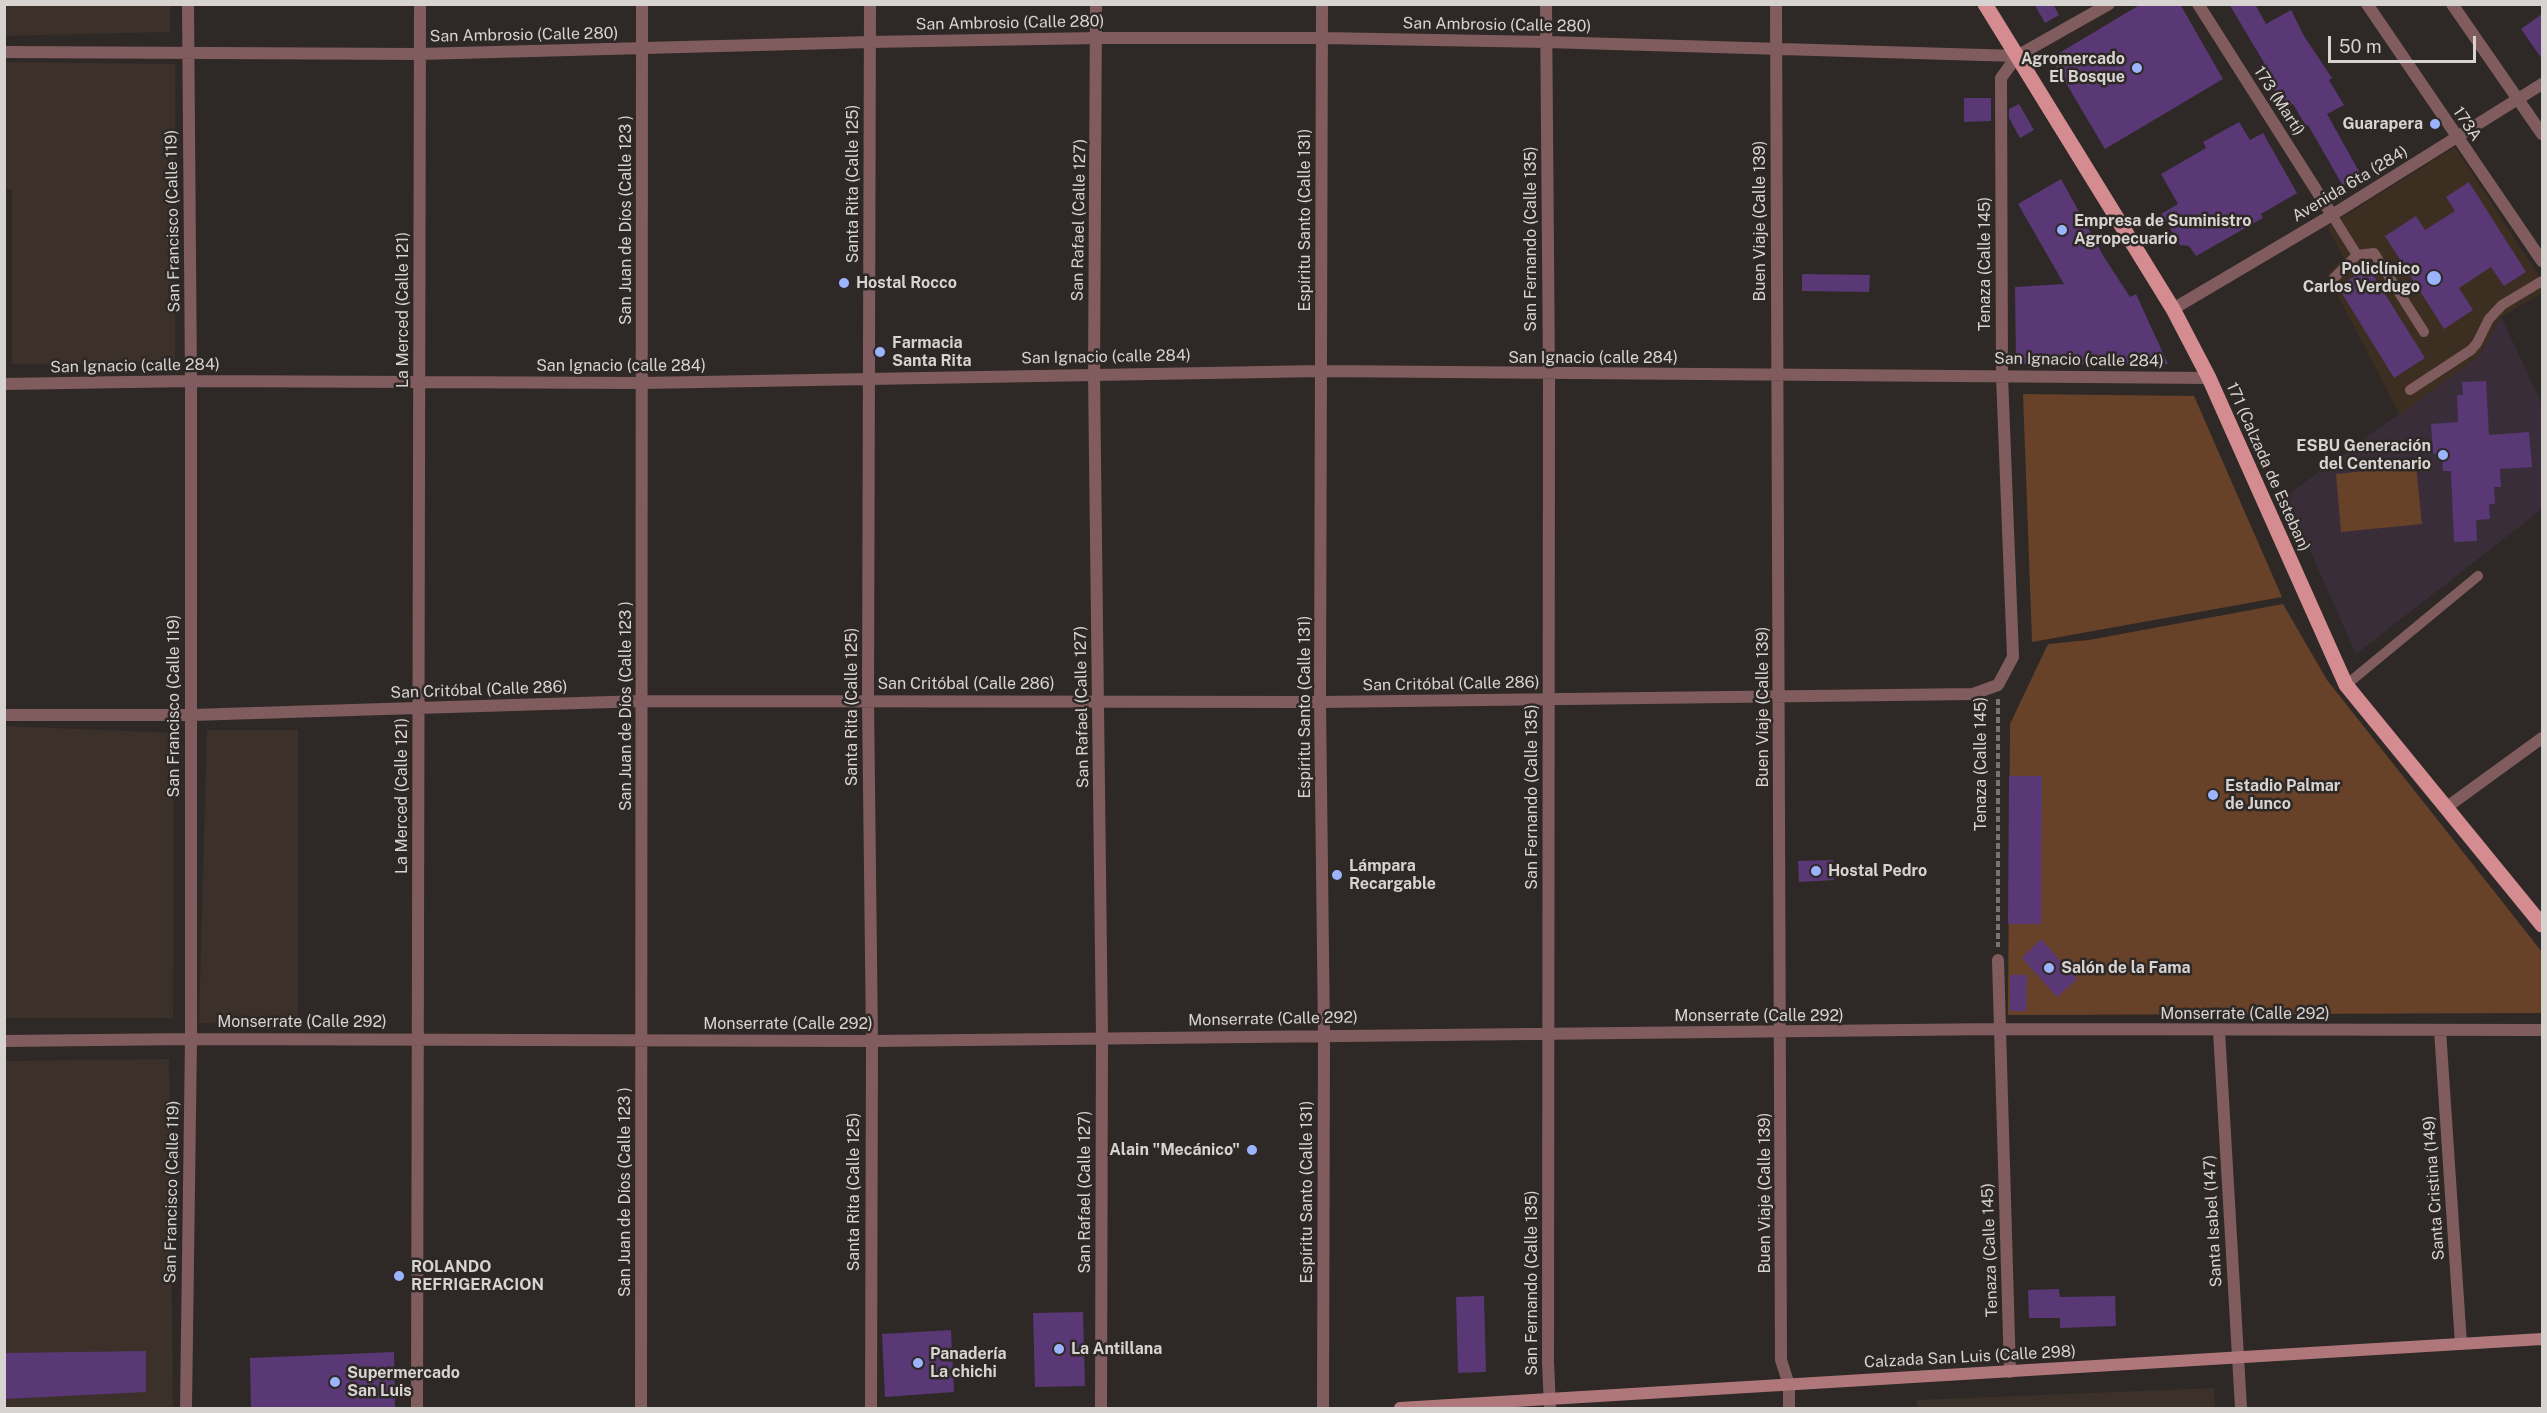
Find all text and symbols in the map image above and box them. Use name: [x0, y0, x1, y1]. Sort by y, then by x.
street label: San Ambrosio (Calle 280): [916, 12, 1104, 34]
street label: San Ambrosio (Calle 280): [1403, 14, 1591, 36]
street label: San Ambrosio (Calle 280): [430, 24, 618, 46]
scale bar: [2331, 24, 2480, 62]
text: 50 m: [2339, 36, 2382, 57]
place label: Agromercado El Bosque: [2021, 49, 2125, 87]
marker: Agromercado El Bosque: [2130, 61, 2144, 75]
street label: 173 (Martí): [2250, 63, 2308, 139]
street label: 173A: [2449, 103, 2485, 145]
street label: Santa Rita (Calle 125): [843, 105, 863, 263]
place label: Guarapera: [2342, 114, 2423, 134]
street label: San Juan de Díos (Calle 123 ): [616, 115, 636, 325]
marker: Guarapera: [2428, 117, 2442, 131]
street label: San Francisco (Calle 119): [162, 129, 184, 313]
street label: Espíritu Santo (Calle 131): [1295, 129, 1315, 311]
street label: San Rafael (Calle 127): [1068, 138, 1090, 302]
street label: Buen Viaje (Calle 139): [1750, 141, 1770, 301]
street label: Avenida 6ta (284): [2289, 142, 2411, 226]
street label: San Fernando (Calle 135): [1521, 146, 1541, 332]
street label: Tenaza (Calle 145): [1975, 197, 1995, 331]
place label: Empresa de Suministro Agropecuario: [2074, 211, 2251, 249]
marker: Empresa de Suministro Agropecuario: [2055, 223, 2069, 237]
street label: La Merced (Calle 121): [393, 232, 413, 388]
place label: Policlínico Carlos Verdugo: [2303, 259, 2420, 297]
marker: Policlínico Carlos Verdugo: [2425, 269, 2443, 287]
place label: Hostal Rocco: [856, 273, 957, 293]
marker: Hostal Rocco: [837, 276, 851, 290]
place label: Farmacia Santa Rita: [892, 333, 972, 371]
marker: Farmacia Santa Rita: [873, 345, 887, 359]
street label: San Ignacio (calle 284): [1021, 346, 1191, 368]
street label: San Ignacio (calle 284): [1508, 348, 1678, 368]
street label: San Ignacio (calle 284): [1994, 349, 2164, 371]
street label: San Ignacio (calle 284): [50, 355, 220, 377]
street label: San Ignacio (calle 284): [536, 356, 706, 376]
street label: 171 (Calzada de Esteban): [2222, 380, 2314, 554]
place label: ESBU Generación del Centenario: [2296, 436, 2431, 474]
marker: ESBU Generación del Centenario: [2436, 448, 2450, 462]
street label: San Juan de Díos (Calle 123 ): [616, 601, 636, 811]
street label: San Francisco (Calle 119): [164, 615, 184, 797]
street label: Espíritu Santo (Calle 131): [1295, 616, 1315, 798]
street label: San Rafael (Calle 127): [1071, 625, 1093, 789]
street label: Buen Viaje (Calle 139): [1753, 627, 1773, 787]
street label: Santa Rita (Calle 125): [842, 628, 862, 786]
street label: San Critóbal (Calle 286): [1362, 673, 1540, 695]
street label: San Critóbal (Calle 286): [877, 674, 1055, 694]
street label: San Critóbal (Calle 286): [390, 677, 568, 703]
street label: Tenaza (Calle 145): [1971, 697, 1991, 831]
street label: San Fernando (Calle 135): [1522, 704, 1542, 890]
street label: La Merced (Calle 121): [392, 718, 412, 874]
place label: Estadio Palmar de Junco: [2225, 776, 2340, 814]
marker: Estadio Palmar de Junco: [2206, 788, 2220, 802]
place label: Lámpara Recargable: [1349, 856, 1436, 894]
place label: Hostal Pedro: [1828, 861, 1927, 881]
marker: Hostal Pedro: [1809, 864, 1823, 878]
marker: Lámpara Recargable: [1330, 868, 1344, 882]
place label: Salón de la Fama: [2061, 958, 2191, 978]
marker: Salón de la Fama: [2042, 961, 2056, 975]
street label: Monserrate (Calle 292): [2160, 1004, 2330, 1024]
street label: Monserrate (Calle 292): [1674, 1006, 1844, 1026]
street label: Monserrate (Calle 292): [1188, 1008, 1358, 1030]
street label: Monserrate (Calle 292): [217, 1012, 387, 1032]
street label: Monserrate (Calle 292): [703, 1014, 873, 1034]
street label: San Juan de Díos (Calle 123 ): [615, 1087, 635, 1297]
street label: San Francisco (Calle 119): [161, 1100, 183, 1284]
street label: Espíritu Santo (Calle 131): [1297, 1101, 1317, 1283]
street label: San Rafael (Calle 127): [1075, 1111, 1095, 1273]
street label: Santa Rita (Calle 125): [844, 1113, 864, 1271]
street label: Buen Viaje (Calle 139): [1755, 1113, 1775, 1273]
street label: Santa Cristina (149): [2419, 1115, 2449, 1261]
place label: Alain "Mecánico": [1109, 1140, 1240, 1160]
marker: Alain "Mecánico": [1245, 1143, 1259, 1157]
street label: Santa Isabel (147): [2200, 1154, 2226, 1288]
street label: Tenaza (Calle 145): [1978, 1183, 2002, 1317]
street label: San Fernando (Calle 135): [1522, 1190, 1542, 1376]
place label: ROLANDO REFRIGERACION: [411, 1257, 544, 1295]
marker: ROLANDO REFRIGERACION: [392, 1269, 406, 1283]
place label: La Antillana: [1071, 1339, 1162, 1359]
marker: La Antillana: [1052, 1342, 1066, 1356]
street label: Calzada San Luis (Calle 298): [1864, 1342, 2076, 1372]
place label: Panadería La chichi: [930, 1344, 1007, 1382]
marker: Panadería La chichi: [911, 1356, 925, 1370]
place label: Supermercado San Luis: [347, 1363, 460, 1401]
marker: Supermercado San Luis: [328, 1375, 342, 1389]

